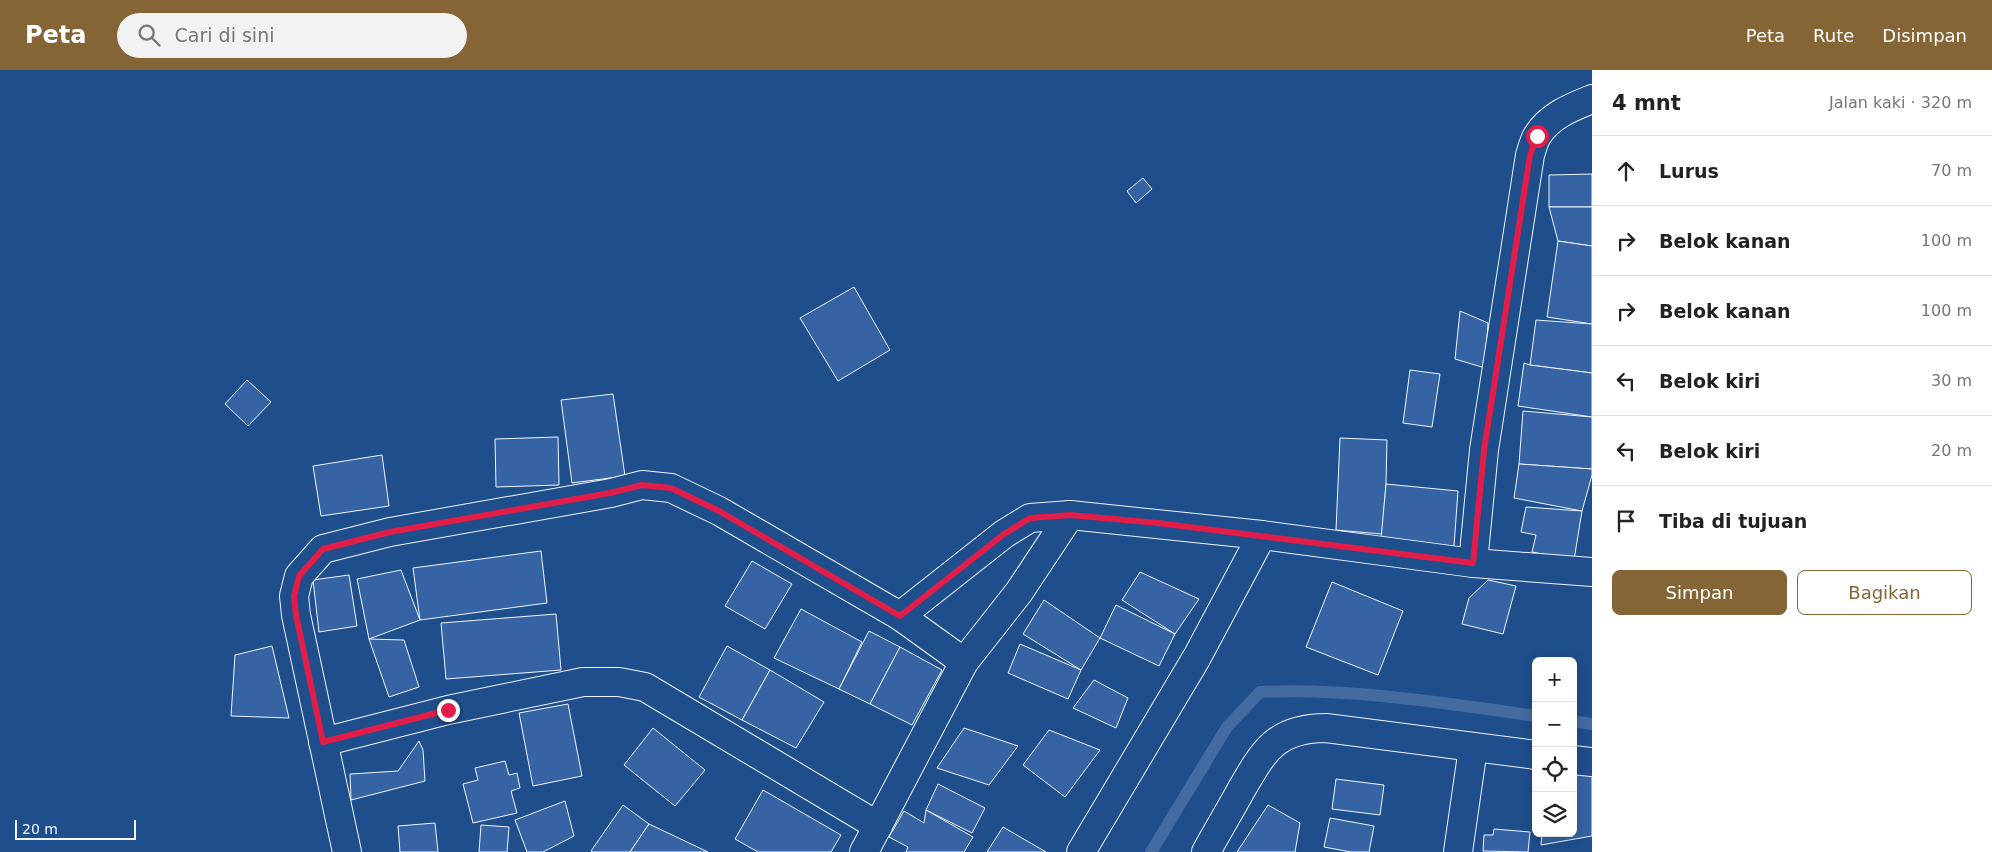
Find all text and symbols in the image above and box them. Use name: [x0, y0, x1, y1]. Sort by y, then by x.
search box: [117, 13, 467, 58]
text: Peta: [25, 21, 87, 49]
icon: search: [135, 21, 163, 49]
text: Cari di sini: [175, 24, 274, 46]
text: Peta: [1746, 25, 1785, 46]
text: Rute: [1813, 25, 1854, 46]
text: Disimpan: [1882, 25, 1967, 46]
text: 4 mnt: [1612, 91, 1681, 115]
text: Jalan kaki · 320 m: [1829, 93, 1972, 112]
route start: [1526, 125, 1549, 148]
icon: ahead: [1612, 157, 1640, 185]
text: Lurus: [1659, 160, 1719, 182]
text: 70 m: [1931, 161, 1972, 180]
icon: right: [1612, 227, 1640, 255]
text: Belok kanan: [1659, 230, 1791, 252]
text: 100 m: [1921, 231, 1972, 250]
icon: right: [1612, 297, 1640, 325]
text: Belok kanan: [1659, 300, 1791, 322]
text: 100 m: [1921, 301, 1972, 320]
icon: left: [1612, 367, 1640, 395]
text: Belok kiri: [1659, 370, 1760, 392]
text: 30 m: [1931, 371, 1972, 390]
icon: left: [1612, 437, 1640, 465]
text: Belok kiri: [1659, 440, 1760, 462]
text: 20 m: [1931, 441, 1972, 460]
icon: arrive: [1612, 507, 1640, 535]
text: Tiba di tujuan: [1659, 510, 1807, 532]
button: Simpan: [1612, 570, 1787, 615]
button: Bagikan: [1797, 570, 1972, 615]
map controls: [1532, 657, 1577, 837]
button: +: [1532, 657, 1577, 702]
route end: [437, 699, 460, 722]
button: −: [1532, 702, 1577, 747]
button: locate: [1532, 747, 1577, 792]
button: layers: [1532, 792, 1577, 837]
scale bar: [15, 817, 136, 840]
text: 20 m: [22, 821, 58, 837]

